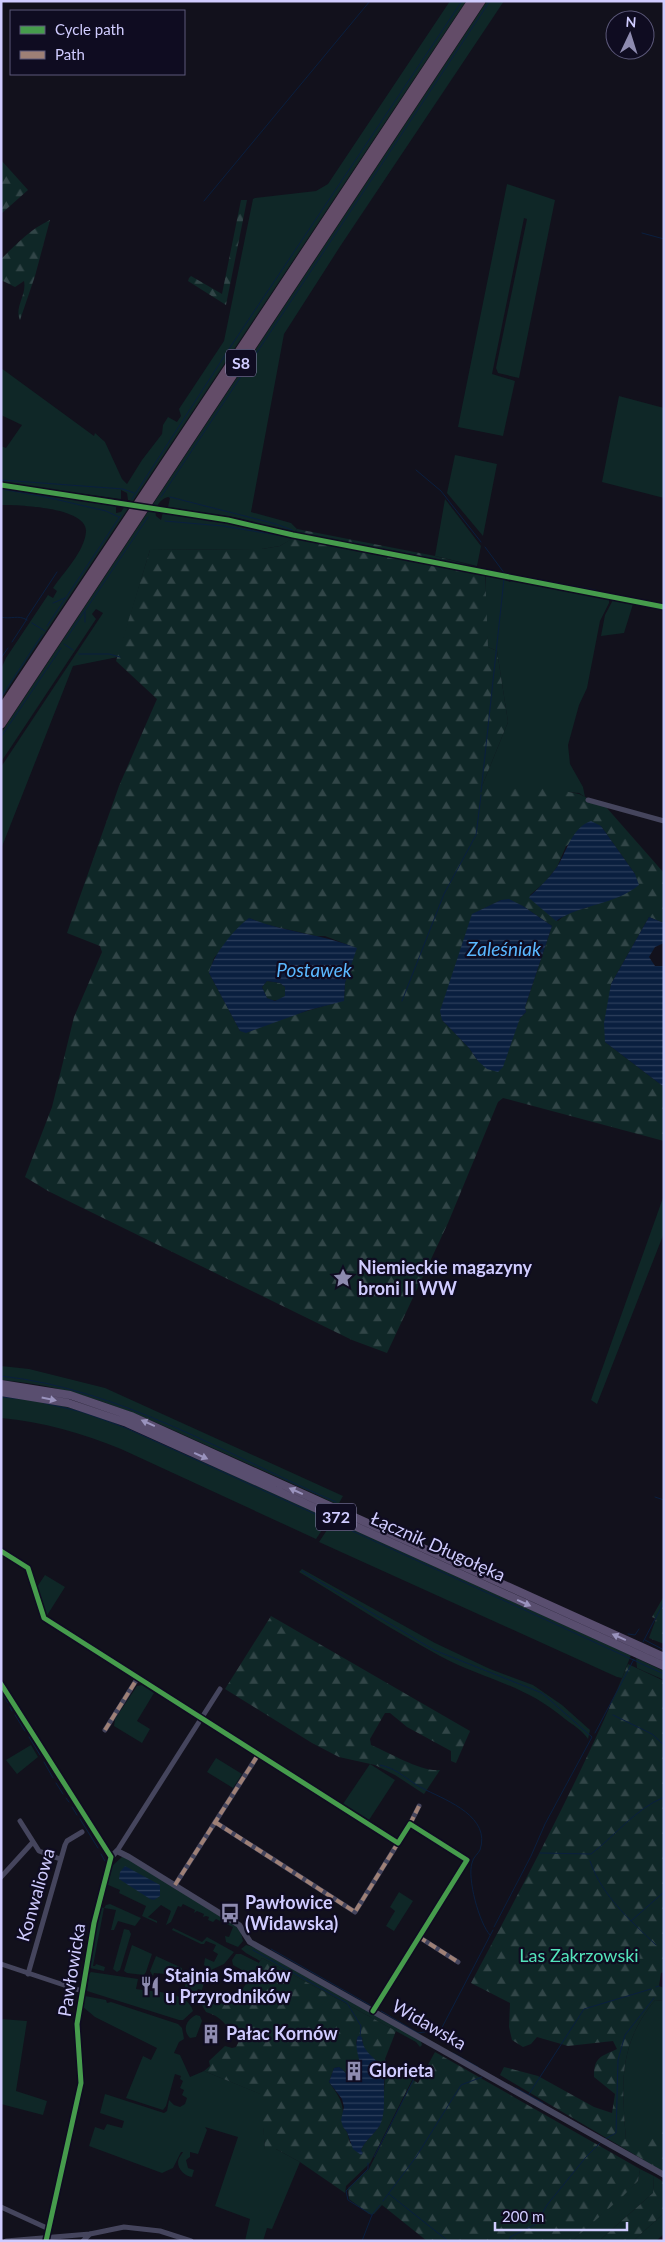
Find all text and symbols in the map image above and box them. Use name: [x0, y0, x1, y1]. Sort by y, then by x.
legend: [10, 10, 185, 75]
north arrow: [605, 10, 655, 60]
text: N: [625, 13, 637, 30]
text: Cycle path: [55, 20, 124, 38]
text: Path: [55, 45, 85, 63]
road number: S8: [226, 349, 256, 376]
water label: Zaleśniak: [466, 937, 542, 960]
water label: Postawek: [276, 958, 353, 981]
place label: Niemieckie magazyny broni II WW: [358, 1256, 533, 1299]
place icon: Niemieckie magazyny broni II WW: [332, 1267, 354, 1289]
one-way arrow: [42, 1395, 58, 1403]
one-way arrow: [141, 1419, 155, 1427]
one-way arrow: [194, 1452, 208, 1460]
one-way arrow: [289, 1486, 303, 1494]
road number: 372: [316, 1504, 356, 1530]
street label: Łącznik Długołęka: [368, 1507, 509, 1586]
one-way arrow: [517, 1599, 531, 1607]
one-way arrow: [612, 1633, 626, 1641]
street label: Konwaliowa: [11, 1846, 59, 1944]
place label: Pawłowice (Widawska): [245, 1891, 338, 1934]
bus stop icon: Pawłowice (Widawska): [219, 1902, 241, 1924]
street label: Pawłowicka: [53, 1922, 89, 2018]
park label: Las Zakrzowski: [519, 1944, 639, 1966]
place label: Stajnia Smaków u Przyrodników: [165, 1964, 291, 2007]
restaurant icon: Stajnia Smaków u Przyrodników: [139, 1975, 161, 1997]
street label: Widawska: [389, 1994, 470, 2054]
place label: Pałac Kornów: [226, 2022, 338, 2044]
building icon: Pałac Kornów: [200, 2023, 222, 2045]
place label: Glorieta: [369, 2059, 434, 2081]
building icon: Glorieta: [343, 2060, 365, 2082]
scale bar: [495, 2200, 628, 2232]
text: 200 m: [502, 2207, 544, 2225]

